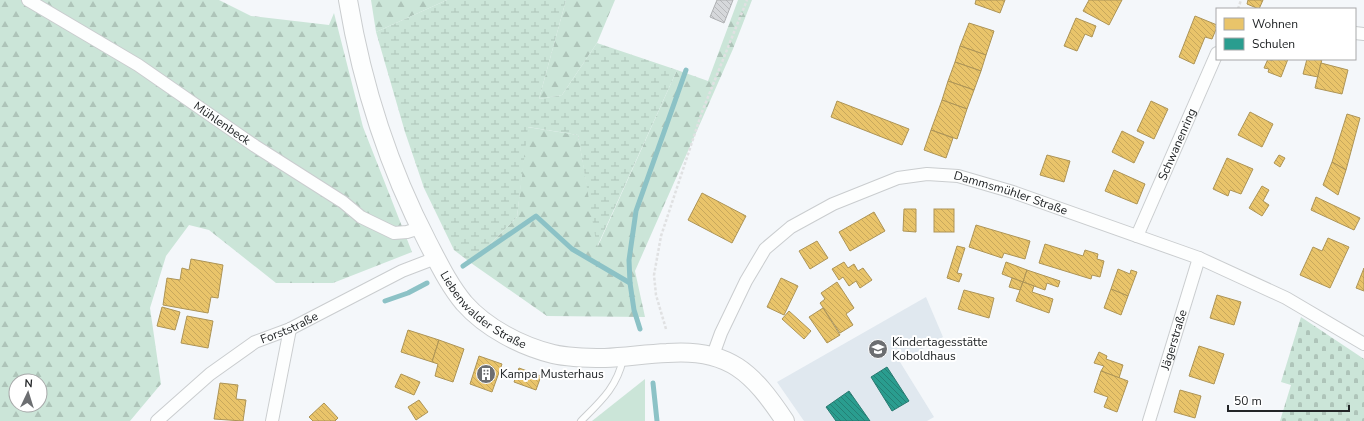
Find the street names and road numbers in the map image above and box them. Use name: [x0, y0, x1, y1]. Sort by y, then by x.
street label: Mühlenbeck: [191, 98, 254, 149]
street label: Schwanenring: [1154, 106, 1200, 183]
street label: Dammsmühler Straße: [952, 167, 1070, 219]
street label: Liebenwalder Straße: [436, 268, 529, 352]
street label: Forststraße: [258, 308, 321, 347]
street label: Jägerstraße: [1157, 308, 1191, 373]

